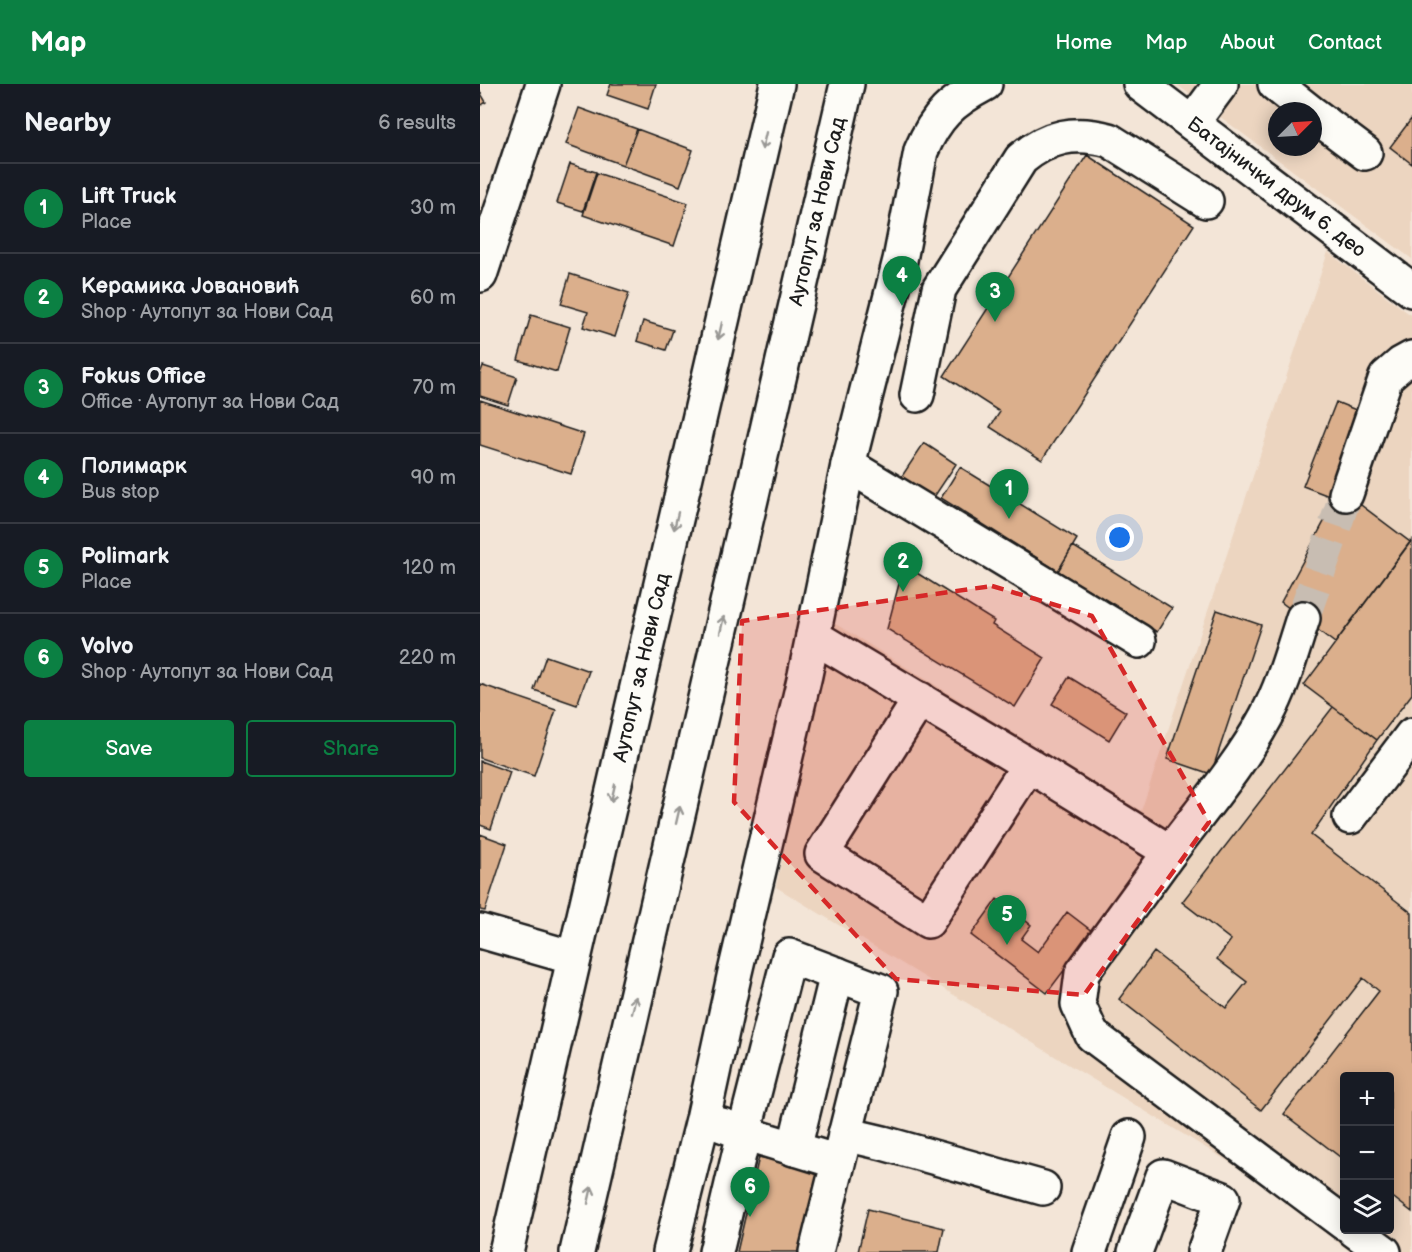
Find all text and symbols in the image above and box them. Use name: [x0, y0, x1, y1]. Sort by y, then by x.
text: Map: [30, 26, 86, 59]
text: Home: [1055, 30, 1112, 55]
text: Map: [1145, 30, 1187, 55]
text: About: [1220, 30, 1275, 55]
text: Contact: [1308, 30, 1382, 55]
north arrow: [1268, 102, 1322, 156]
text: Nearby: [24, 108, 111, 139]
text: 6 results: [378, 111, 456, 135]
street label: Батајнички друм 6. део: [1182, 112, 1370, 263]
street label: Аутопут за Нови Сад: [784, 115, 851, 309]
one-way arrow: [758, 131, 769, 150]
text: Lift Truck: [81, 183, 176, 210]
text: 1: [39, 196, 48, 220]
text: 30 m: [410, 196, 456, 220]
text: Place: [81, 210, 132, 234]
pin: 4: [882, 256, 922, 306]
pin: 3: [976, 272, 1014, 322]
text: Керамика Јовановић: [81, 273, 299, 300]
text: 2: [38, 286, 49, 310]
text: 60 m: [410, 286, 456, 310]
text: Shop · Аутопут за Нови Сад: [81, 300, 333, 324]
one-way arrow: [714, 321, 725, 340]
text: Fokus Office: [81, 363, 206, 390]
text: 3: [38, 376, 49, 400]
text: 70 m: [412, 376, 456, 400]
text: Office · Аутопут за Нови Сад: [81, 390, 339, 414]
text: Полимарк: [81, 453, 187, 480]
text: 4: [38, 466, 49, 490]
text: 90 m: [411, 466, 456, 490]
pin: 1: [990, 470, 1028, 519]
text: Bus stop: [81, 480, 160, 504]
one-way arrow: [670, 511, 681, 530]
your location: [1105, 523, 1134, 552]
pin: 2: [884, 542, 922, 592]
text: Polimark: [81, 543, 169, 570]
text: 5: [38, 556, 49, 580]
text: 120 m: [403, 556, 456, 580]
text: Place: [81, 570, 132, 594]
street label: Аутопут за Нови Сад: [608, 571, 675, 765]
one-way arrow: [716, 616, 728, 635]
text: Volvo: [81, 633, 133, 660]
text: 6: [37, 646, 50, 670]
text: 220 m: [399, 646, 456, 670]
text: Shop · Аутопут за Нови Сад: [81, 660, 333, 684]
button: Save: [24, 720, 234, 777]
button: Share: [246, 720, 456, 777]
one-way arrow: [606, 783, 618, 802]
one-way arrow: [672, 806, 684, 825]
pin: 5: [988, 896, 1026, 945]
one-way arrow: [629, 996, 640, 1015]
map controls: [1340, 1072, 1394, 1234]
button: +: [1340, 1072, 1394, 1126]
button: −: [1340, 1126, 1394, 1180]
pin: 6: [730, 1168, 770, 1217]
button: layers: [1340, 1180, 1394, 1234]
one-way arrow: [585, 1186, 596, 1205]

